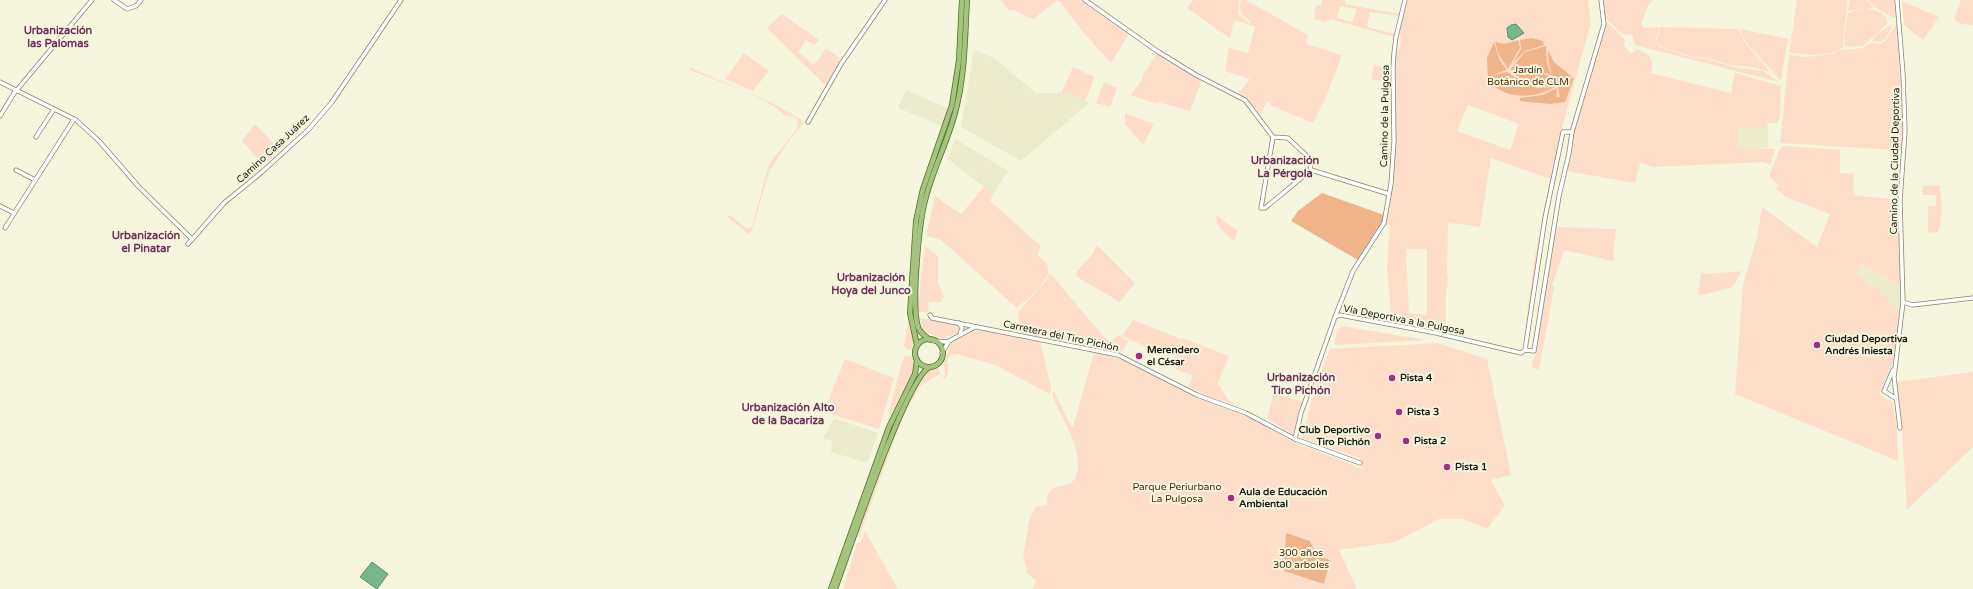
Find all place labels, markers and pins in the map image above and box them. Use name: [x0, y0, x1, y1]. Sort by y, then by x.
place label: Ciudad Deportiva Andrés Iniesta: [1825, 333, 1908, 357]
marker: Ciudad Deportiva Andrés Iniesta: [1812, 340, 1822, 350]
place label: Merendero el César: [1147, 344, 1199, 368]
marker: Merendero el César: [1134, 351, 1144, 361]
place label: Pista 4: [1400, 372, 1433, 384]
marker: Pista 4: [1387, 373, 1397, 383]
place label: Pista 3: [1407, 406, 1439, 418]
marker: Pista 3: [1394, 407, 1404, 417]
place label: Club Deportivo Tiro Pichón: [1299, 424, 1370, 448]
marker: Club Deportivo Tiro Pichón: [1373, 431, 1383, 441]
place label: Pista 2: [1414, 435, 1446, 447]
marker: Pista 2: [1401, 436, 1411, 446]
place label: Pista 1: [1455, 461, 1487, 473]
marker: Pista 1: [1442, 462, 1452, 472]
place label: Aula de Educación Ambiental: [1239, 486, 1327, 510]
marker: Aula de Educación Ambiental: [1226, 493, 1236, 503]

